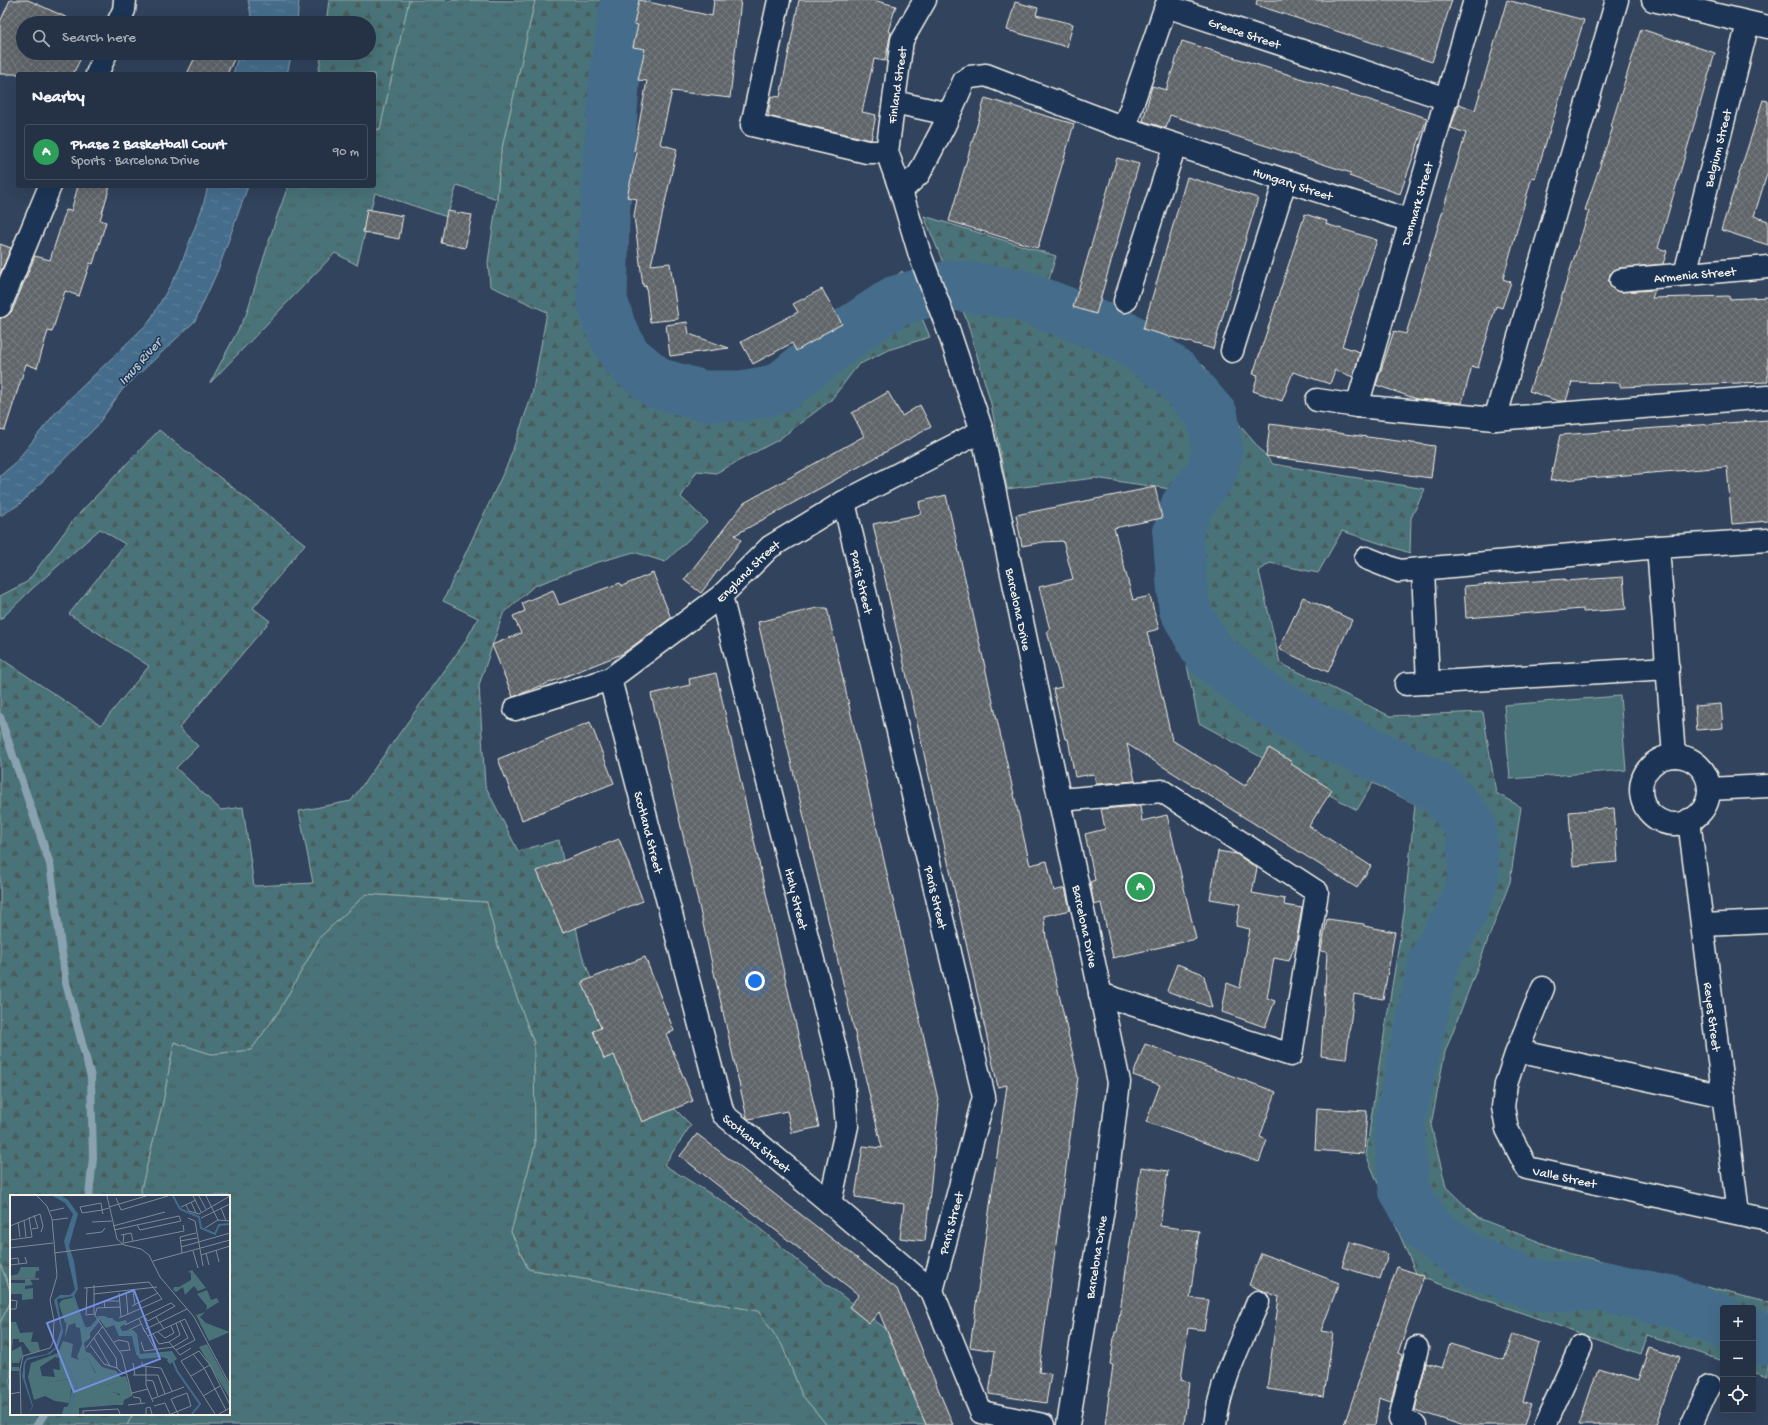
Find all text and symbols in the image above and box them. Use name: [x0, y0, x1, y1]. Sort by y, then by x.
search box: [16, 16, 376, 60]
street label: Greece Street: [1206, 16, 1284, 54]
icon: search: [30, 27, 52, 49]
text: Search here: [62, 29, 136, 47]
street label: Finland Street: [886, 44, 912, 126]
text: Nearby: [32, 88, 85, 108]
street label: Belgium Street: [1702, 106, 1736, 190]
text: Phase 2 Basketball Court: [71, 136, 226, 154]
text: A: [42, 145, 50, 160]
text: 90 m: [333, 145, 359, 160]
text: Sports · Barcelona Drive: [71, 154, 199, 169]
street label: Denmark Street: [1399, 159, 1438, 248]
street label: Hungary Street: [1250, 165, 1336, 206]
street label: Armenia Street: [1653, 265, 1738, 287]
water label: Imus River: [115, 334, 168, 390]
street label: England Street: [714, 537, 784, 607]
street label: Paris Street: [845, 548, 875, 617]
street label: Barcelona Drive: [1001, 566, 1033, 653]
street label: Scotland Street: [629, 790, 666, 877]
street label: Paris Street: [920, 864, 950, 933]
street label: Italy Street: [780, 867, 810, 933]
pin: A: [1127, 872, 1153, 902]
street label: Barcelona Drive: [1068, 883, 1100, 970]
your location: [745, 971, 765, 991]
street label: Reyes Street: [1699, 982, 1723, 1054]
street label: Scotland Street: [718, 1112, 794, 1178]
street label: Valle Street: [1530, 1164, 1599, 1193]
street label: Paris Street: [937, 1189, 968, 1258]
inset map: [10, 1195, 230, 1415]
street label: Barcelona Drive: [1083, 1214, 1111, 1301]
map controls: [1720, 1305, 1756, 1413]
button: +: [1720, 1305, 1756, 1341]
button: −: [1720, 1341, 1756, 1377]
button: locate: [1720, 1377, 1756, 1413]

